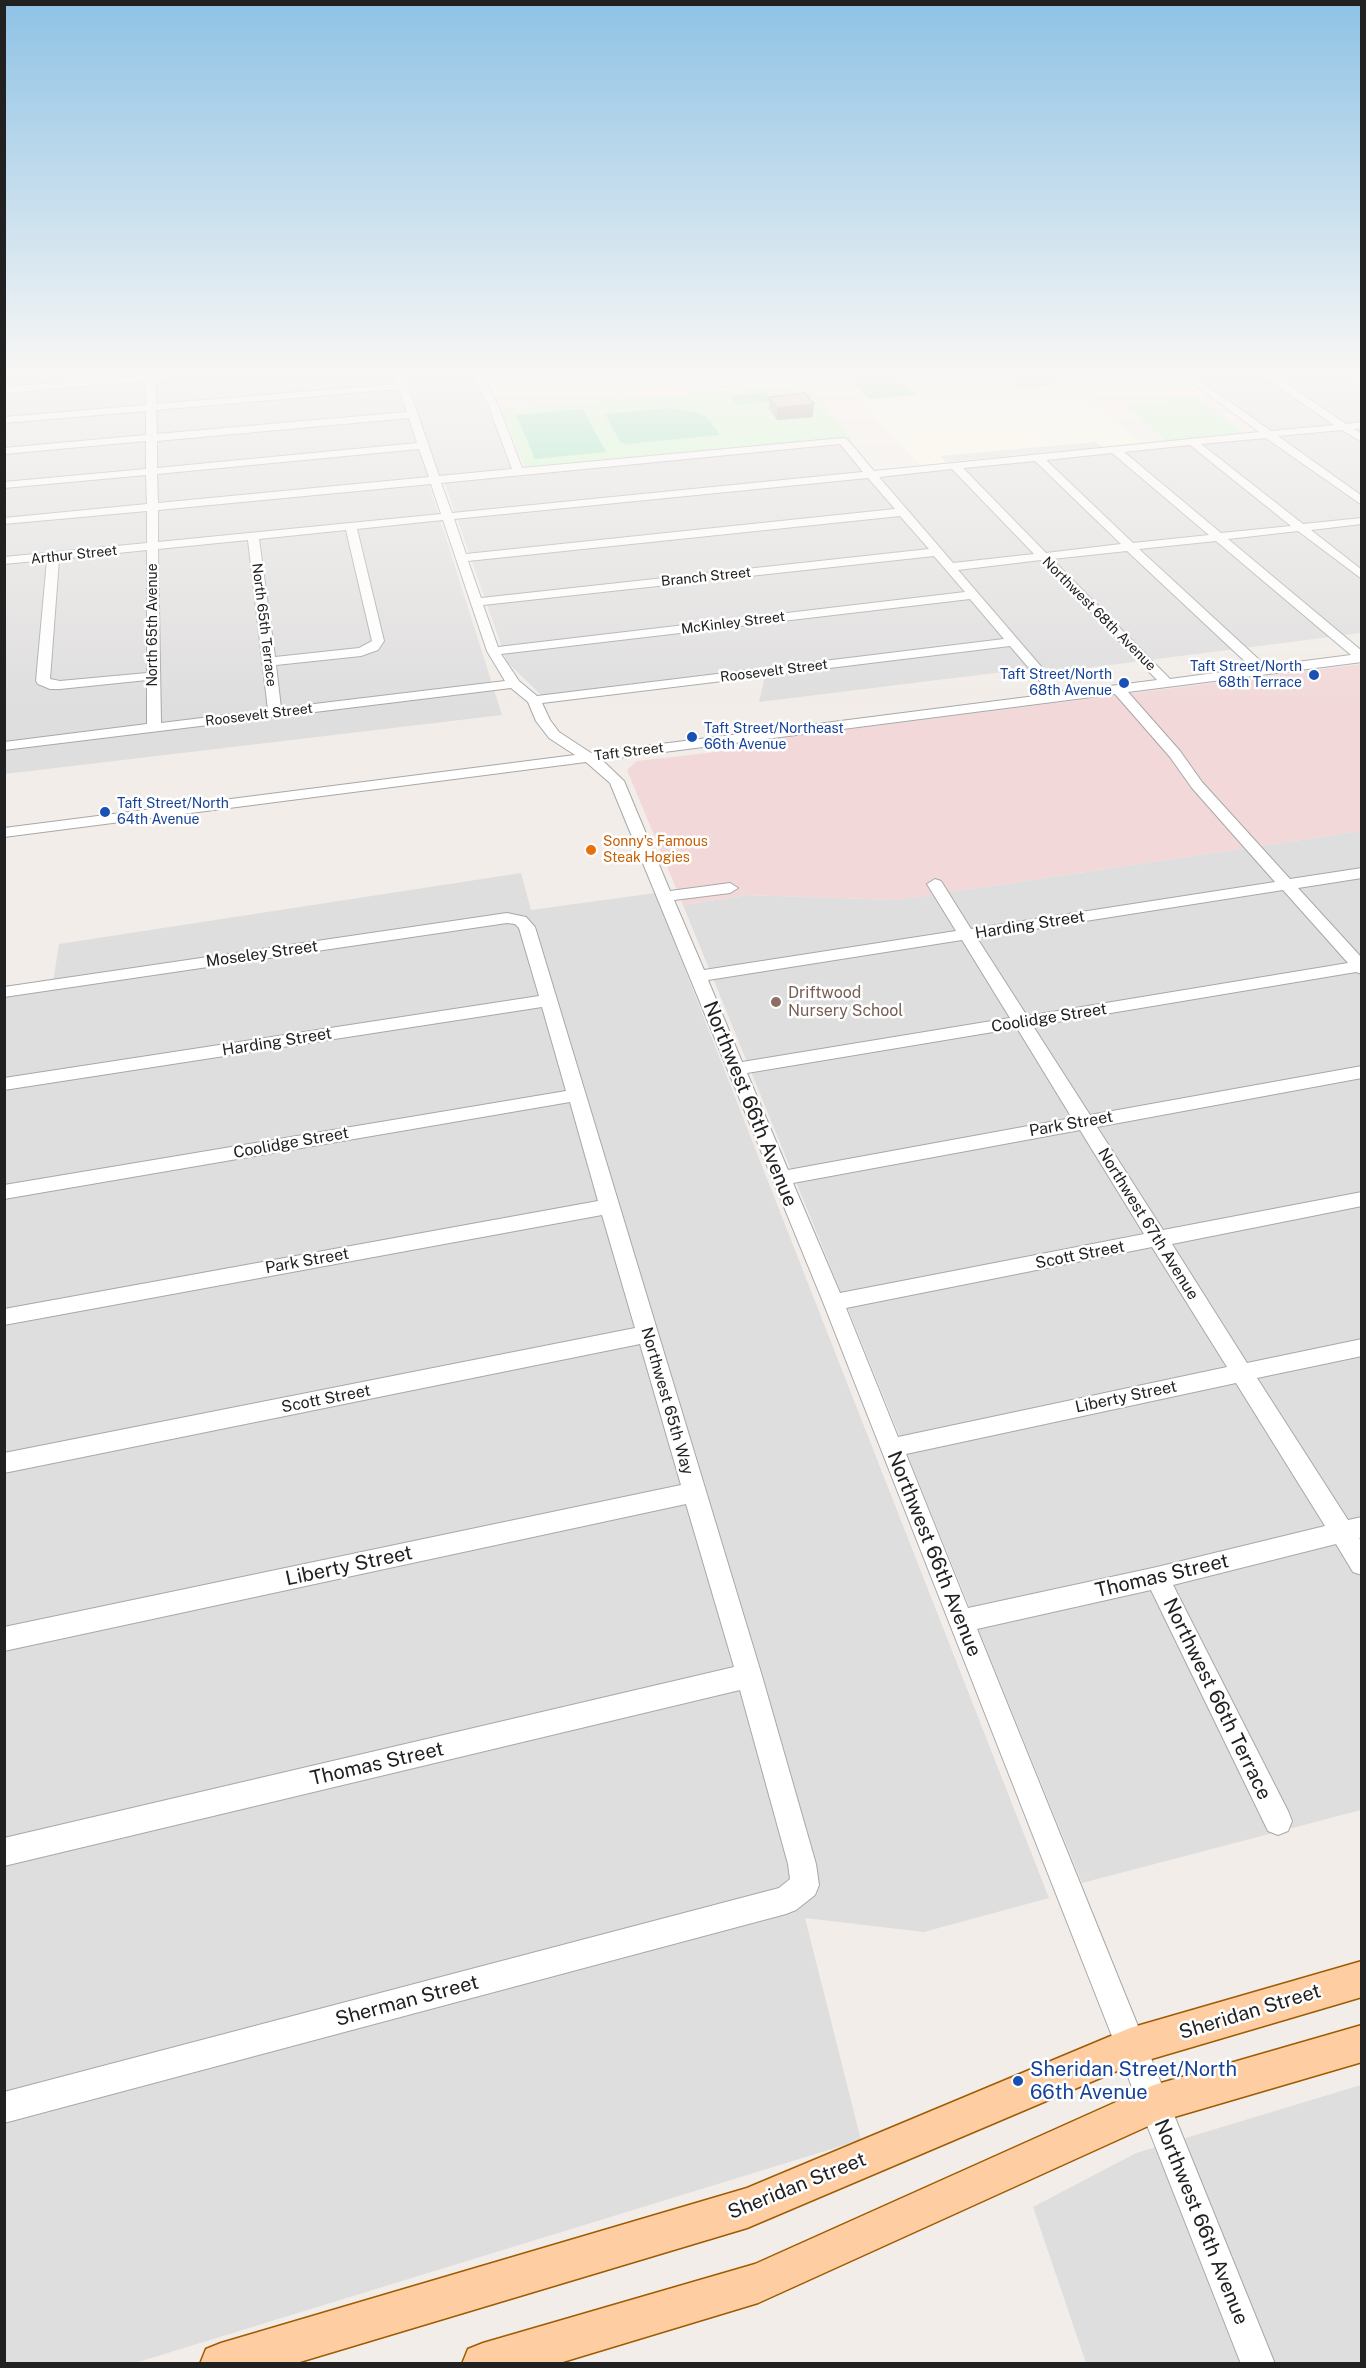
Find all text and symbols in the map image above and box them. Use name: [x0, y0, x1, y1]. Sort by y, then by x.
street label: Arthur Street: [30, 542, 118, 568]
street label: Northwest 68th Avenue: [1039, 554, 1159, 674]
street label: North 65th Terrace: [248, 562, 280, 688]
street label: North 65th Avenue: [145, 563, 161, 687]
street label: Branch Street: [660, 564, 752, 590]
street label: McKinley Street: [680, 608, 786, 638]
street label: Roosevelt Street: [719, 656, 829, 686]
place label: Taft Street/North 68th Terrace: [1190, 659, 1302, 692]
place label: Taft Street/North 68th Avenue: [1000, 667, 1112, 700]
marker: Taft Street/North 68th Terrace: [1307, 668, 1321, 682]
marker: Taft Street/North 68th Avenue: [1117, 676, 1131, 690]
street label: Roosevelt Street: [204, 700, 314, 730]
place label: Taft Street/Northeast 66th Avenue: [704, 721, 844, 754]
marker: Taft Street/Northeast 66th Avenue: [685, 730, 699, 744]
street label: Taft Street: [593, 739, 665, 765]
place label: Taft Street/North 64th Avenue: [117, 796, 229, 828]
marker: Taft Street/North 64th Avenue: [98, 805, 112, 819]
place label: Sonny's Famous Steak Hogies: [603, 834, 708, 867]
marker: Sonny's Famous Steak Hogies: [584, 843, 598, 857]
street label: Harding Street: [974, 907, 1086, 943]
street label: Moseley Street: [205, 937, 319, 971]
place label: Driftwood Nursery School: [788, 983, 903, 1021]
marker: Driftwood Nursery School: [769, 995, 783, 1009]
street label: Northwest 66th Avenue: [698, 998, 802, 1210]
street label: Coolidge Street: [990, 999, 1108, 1037]
street label: Harding Street: [221, 1024, 333, 1060]
street label: Park Street: [1028, 1107, 1114, 1141]
street label: Coolidge Street: [232, 1123, 350, 1163]
street label: Northwest 67th Avenue: [1093, 1145, 1203, 1303]
street label: Scott Street: [1034, 1237, 1126, 1273]
street label: Park Street: [264, 1244, 350, 1278]
street label: Northwest 65th Way: [637, 1325, 697, 1477]
street label: Liberty Street: [1073, 1377, 1179, 1417]
street label: Scott Street: [280, 1381, 372, 1417]
street label: Northwest 66th Avenue: [882, 1448, 986, 1660]
street label: Liberty Street: [283, 1541, 415, 1591]
street label: Thomas Street: [1093, 1549, 1231, 1603]
street label: Northwest 66th Terrace: [1158, 1594, 1276, 1804]
street label: Thomas Street: [308, 1737, 446, 1791]
street label: Sherman Street: [333, 1970, 481, 2032]
street label: Sheridan Street: [1176, 1979, 1324, 2045]
place label: Sheridan Street/North 66th Avenue: [1030, 2058, 1237, 2105]
marker: Sheridan Street/North 66th Avenue: [1011, 2074, 1025, 2088]
street label: Northwest 66th Avenue: [1149, 2116, 1253, 2328]
street label: Sheridan Street: [724, 2147, 870, 2225]

